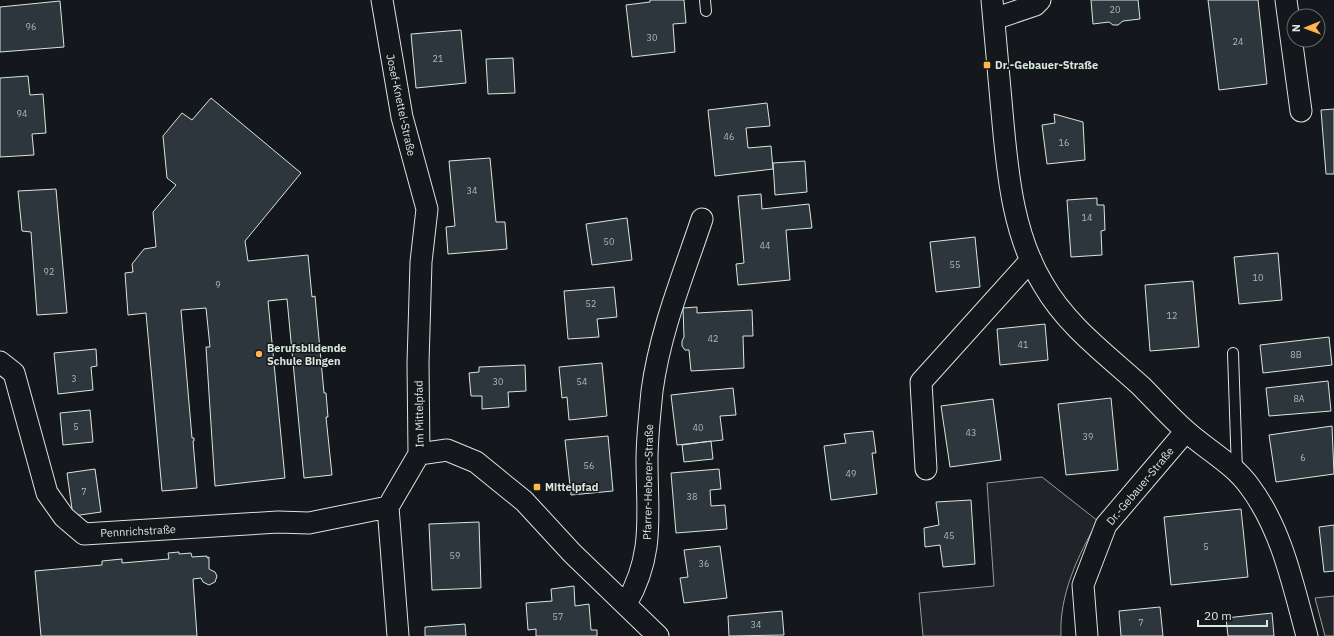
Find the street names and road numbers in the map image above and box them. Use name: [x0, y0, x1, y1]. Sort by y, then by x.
street label: Josef-Knettel-Straße: [383, 53, 419, 157]
street label: Im Mittelpfad: [411, 380, 427, 448]
street label: Pfarrer-Heberer-Straße: [640, 424, 656, 540]
street label: Dr.-Gebauer-Straße: [1103, 444, 1177, 528]
street label: Pennrichstraße: [100, 522, 176, 540]

